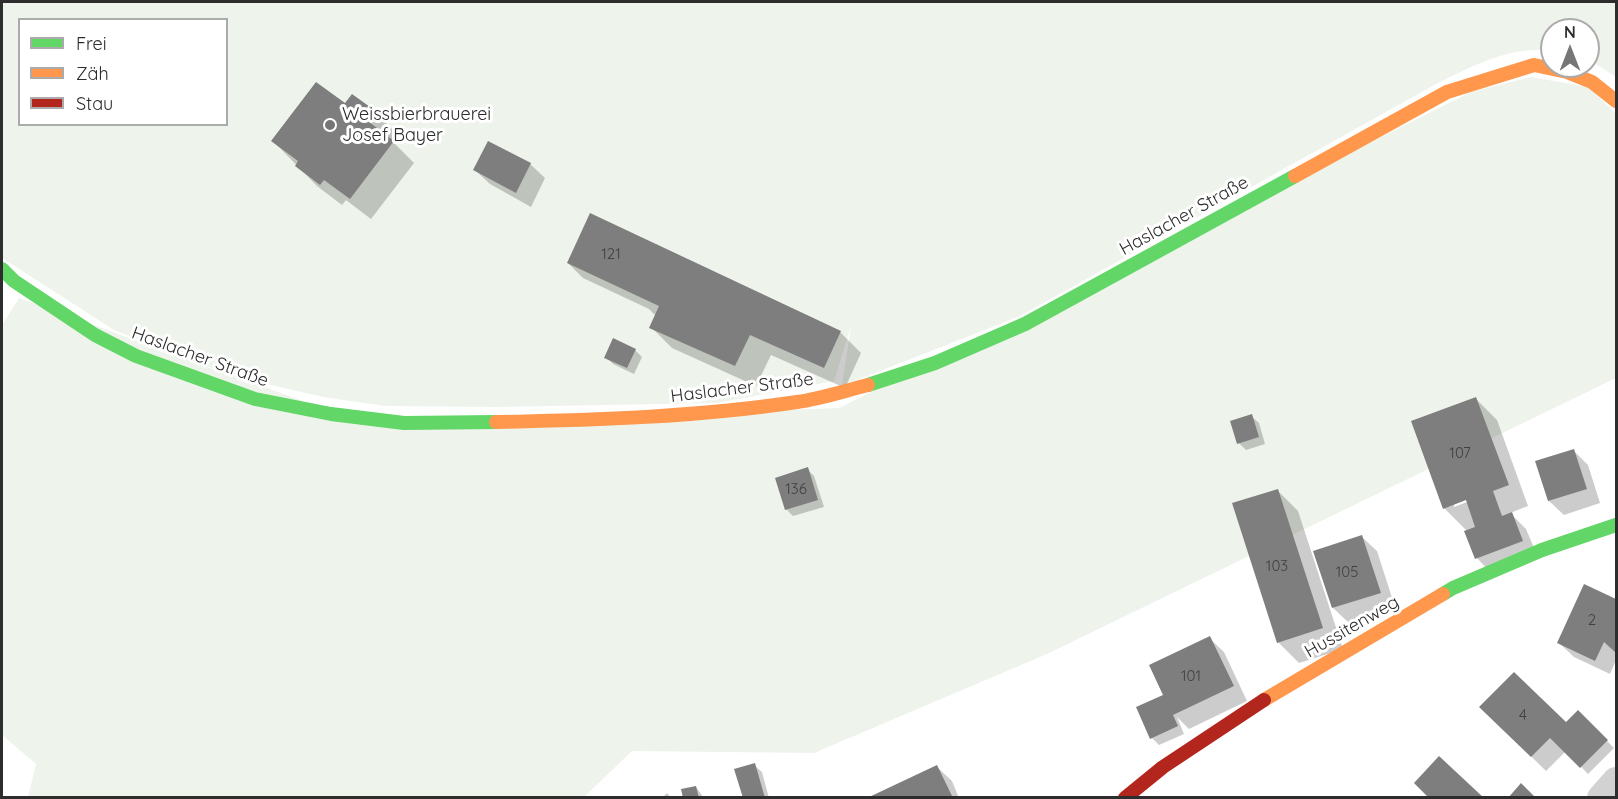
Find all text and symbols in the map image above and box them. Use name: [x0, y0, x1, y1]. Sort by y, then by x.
legend: [18, 18, 228, 126]
north arrow: [1540, 18, 1600, 78]
text: N: [1564, 22, 1576, 42]
text: Frei: [76, 32, 107, 55]
text: Zäh: [76, 62, 109, 85]
text: Stau: [76, 92, 113, 115]
place label: Weissbierbrauerei Josef Bayer: [342, 104, 491, 146]
marker: Weissbierbrauerei Josef Bayer: [323, 118, 337, 132]
street label: Haslacher Straße: [1116, 172, 1252, 260]
house number: 121: [601, 245, 621, 263]
street label: Haslacher Straße: [129, 322, 271, 392]
street label: Haslacher Straße: [669, 369, 815, 407]
house number: 107: [1449, 444, 1471, 462]
house number: 136: [785, 480, 807, 498]
house number: 103: [1266, 557, 1288, 575]
house number: 105: [1336, 563, 1358, 581]
street label: Hussitenweg: [1301, 591, 1403, 663]
house number: 2: [1588, 611, 1596, 629]
house number: 101: [1181, 667, 1201, 685]
house number: 4: [1519, 706, 1527, 724]

